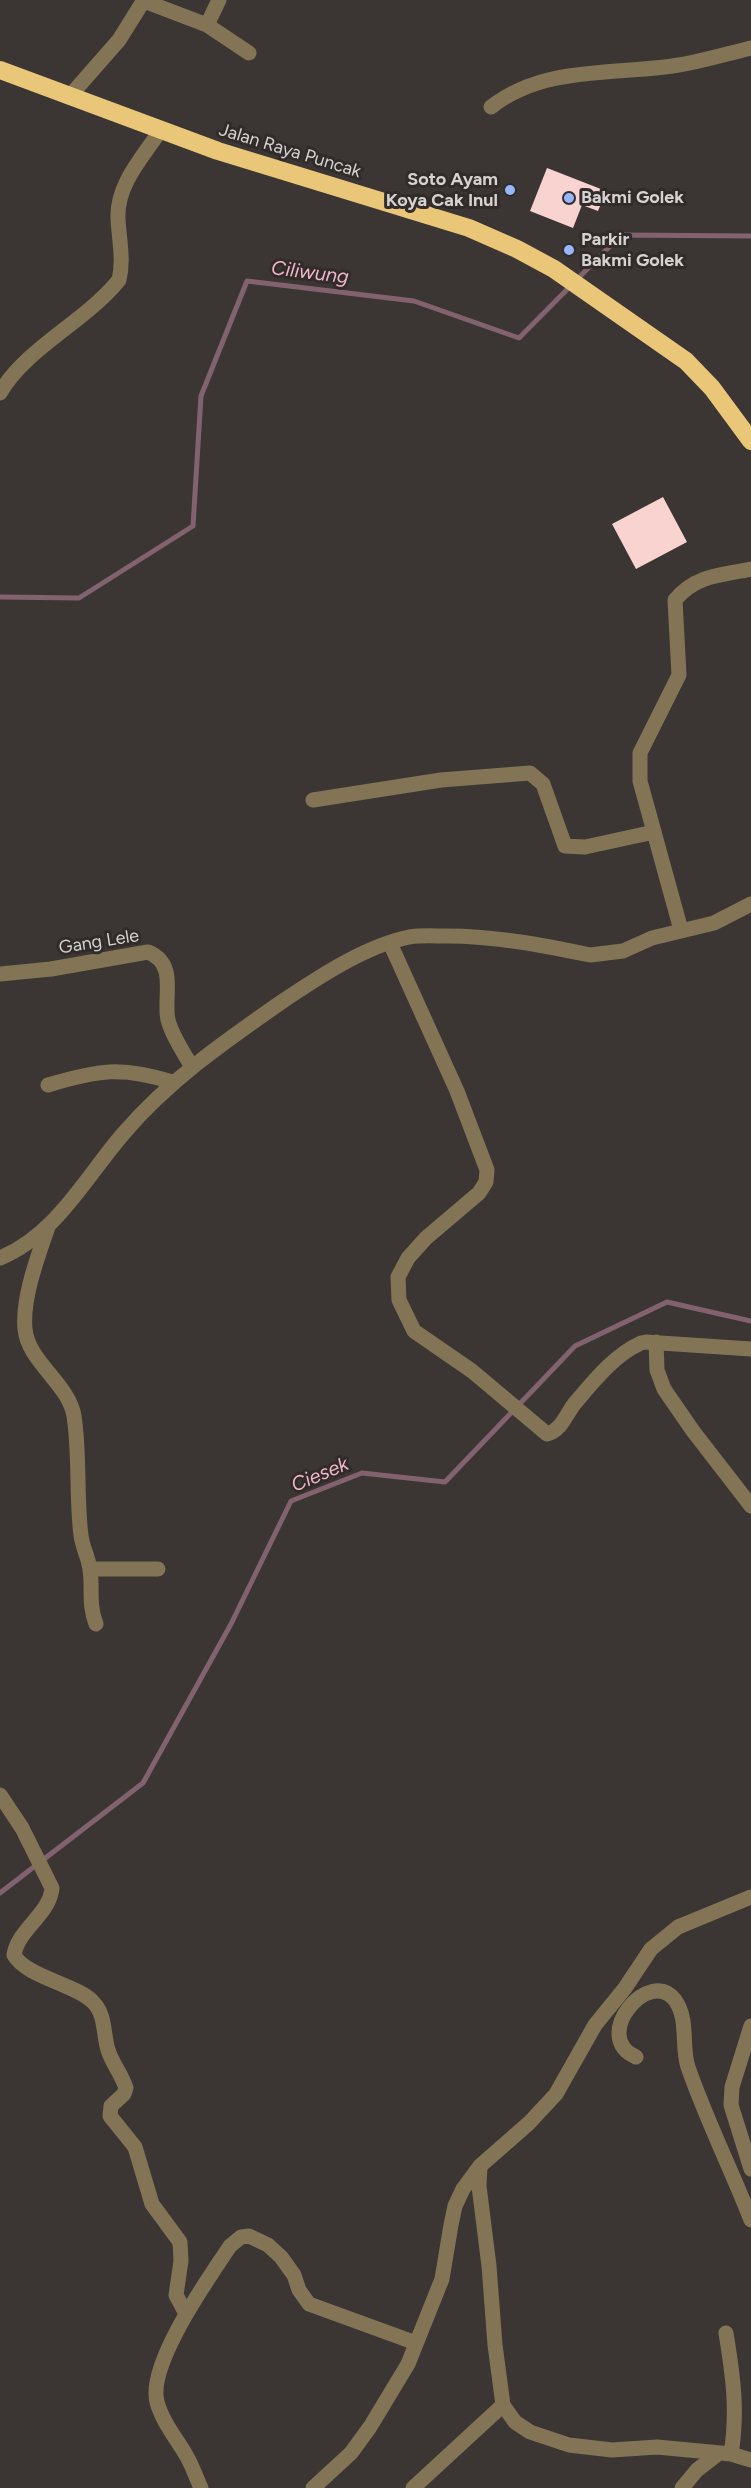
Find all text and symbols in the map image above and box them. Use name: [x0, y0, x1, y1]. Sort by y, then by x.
street label: Jalan Raya Puncak: [216, 119, 364, 183]
place label: Soto Ayam Koya Cak Inul: [386, 169, 498, 212]
marker: Soto Ayam Koya Cak Inul: [503, 183, 517, 197]
place label: Bakmi Golek: [581, 187, 684, 209]
marker: Bakmi Golek: [562, 191, 576, 205]
place label: Parkir Bakmi Golek: [581, 229, 684, 272]
marker: Parkir Bakmi Golek: [562, 243, 576, 257]
water label: Ciliwung: [270, 256, 350, 290]
street label: Gang Lele: [57, 925, 141, 959]
water label: Ciesek: [288, 1452, 352, 1498]

